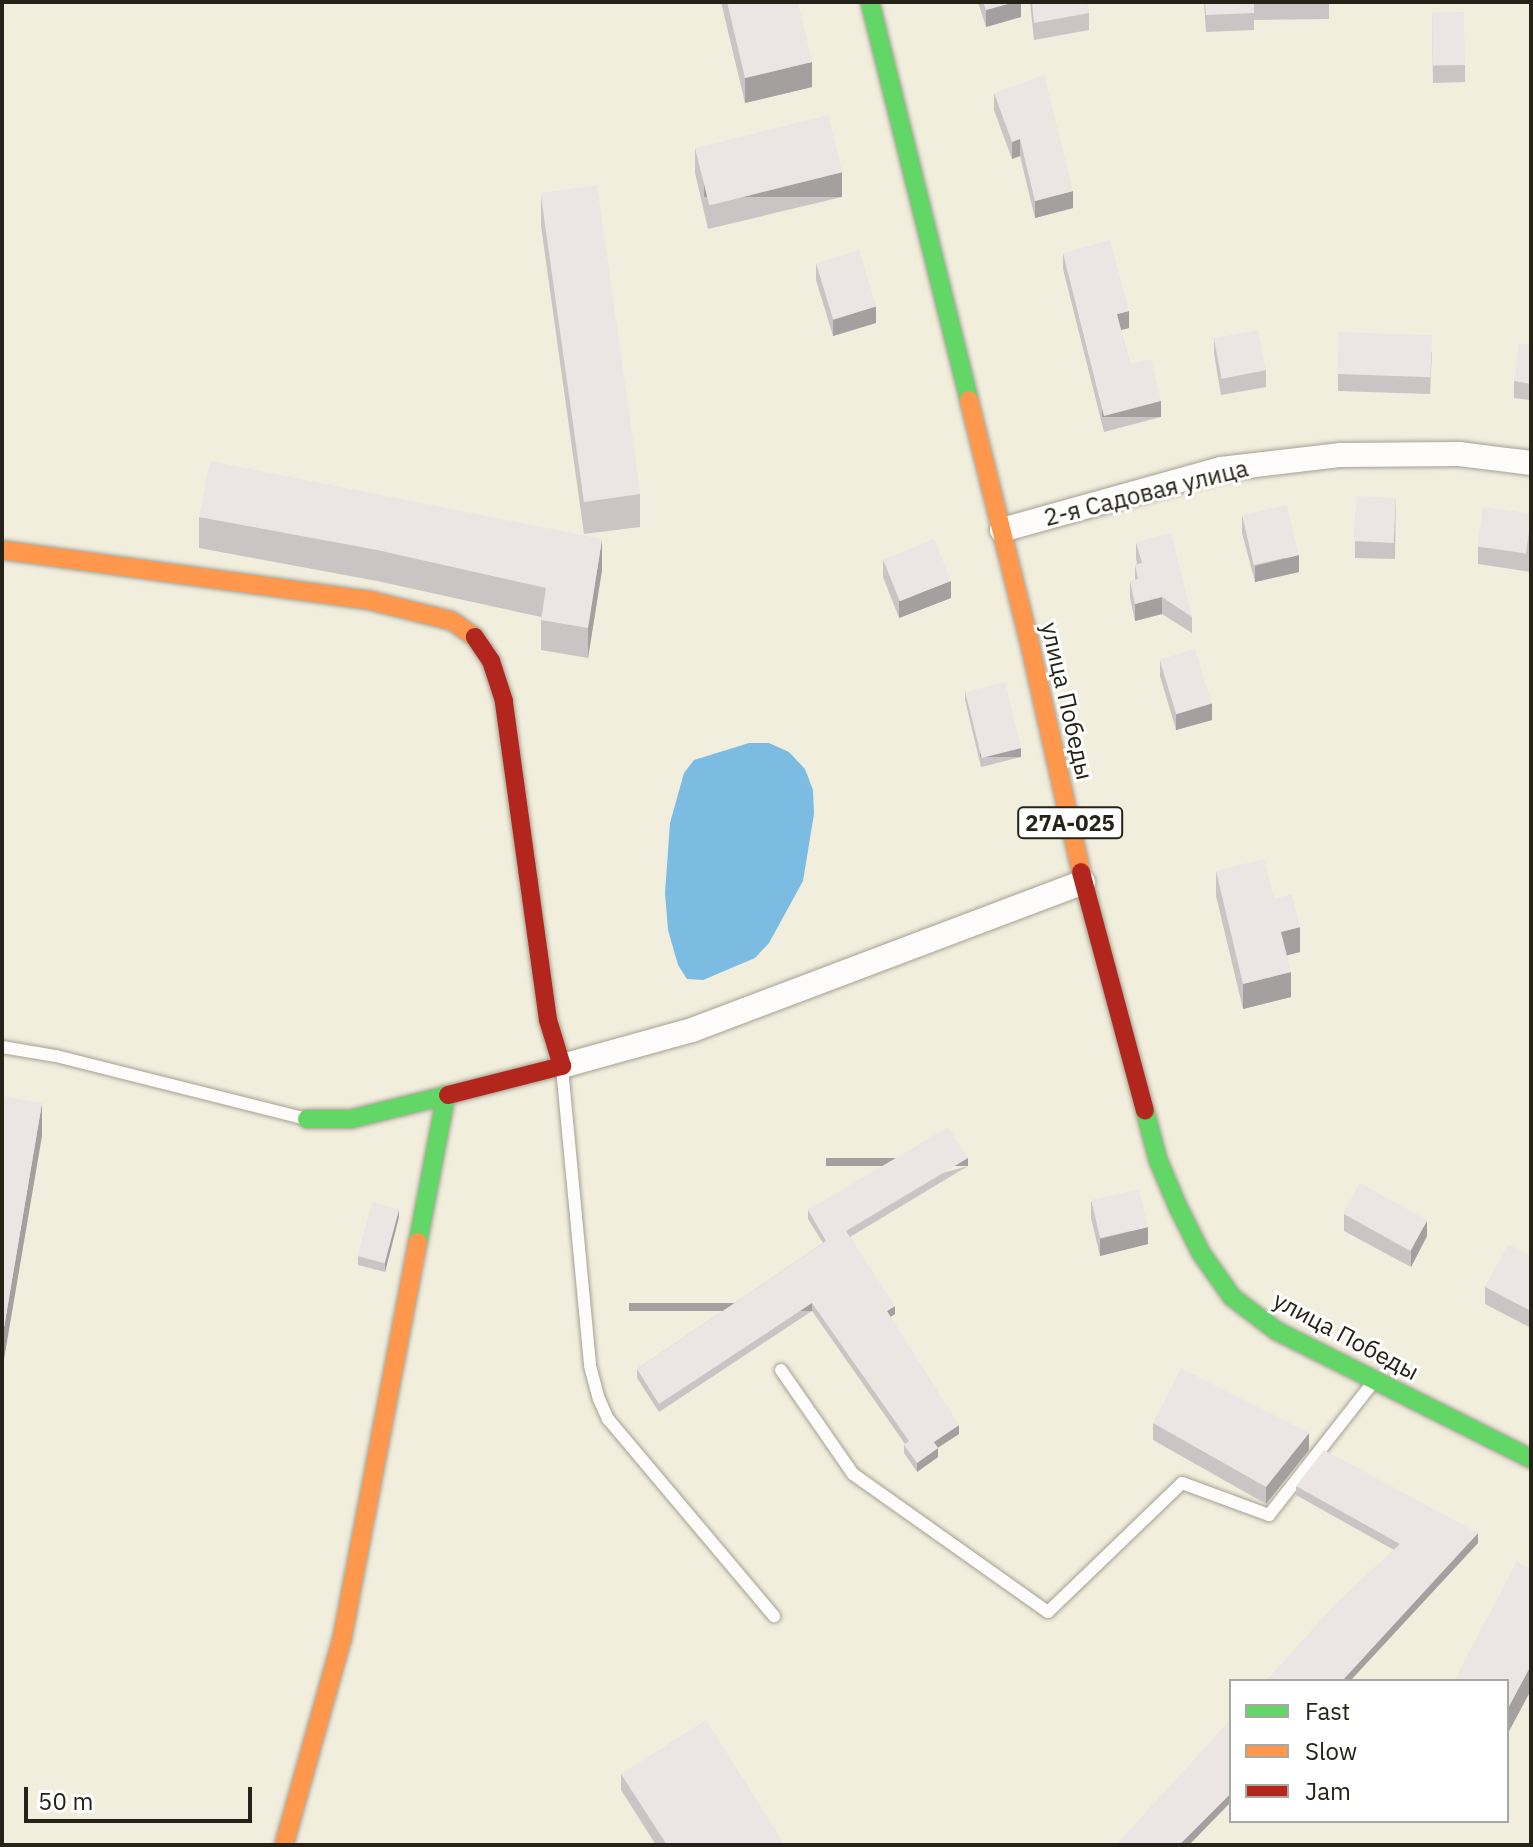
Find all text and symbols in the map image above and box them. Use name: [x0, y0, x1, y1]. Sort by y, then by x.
street label: 2-я Садовая улица: [1041, 454, 1251, 532]
street label: улица Победы: [1035, 619, 1099, 783]
road number: 27А-025: [1016, 805, 1124, 841]
street label: улица Победы: [1268, 1286, 1424, 1386]
legend: [1229, 1679, 1509, 1823]
text: Fast: [1305, 1695, 1350, 1727]
text: Slow: [1305, 1735, 1357, 1767]
scale bar: [28, 1771, 256, 1821]
text: Jam: [1305, 1775, 1351, 1807]
text: 50 m: [38, 1785, 93, 1817]

